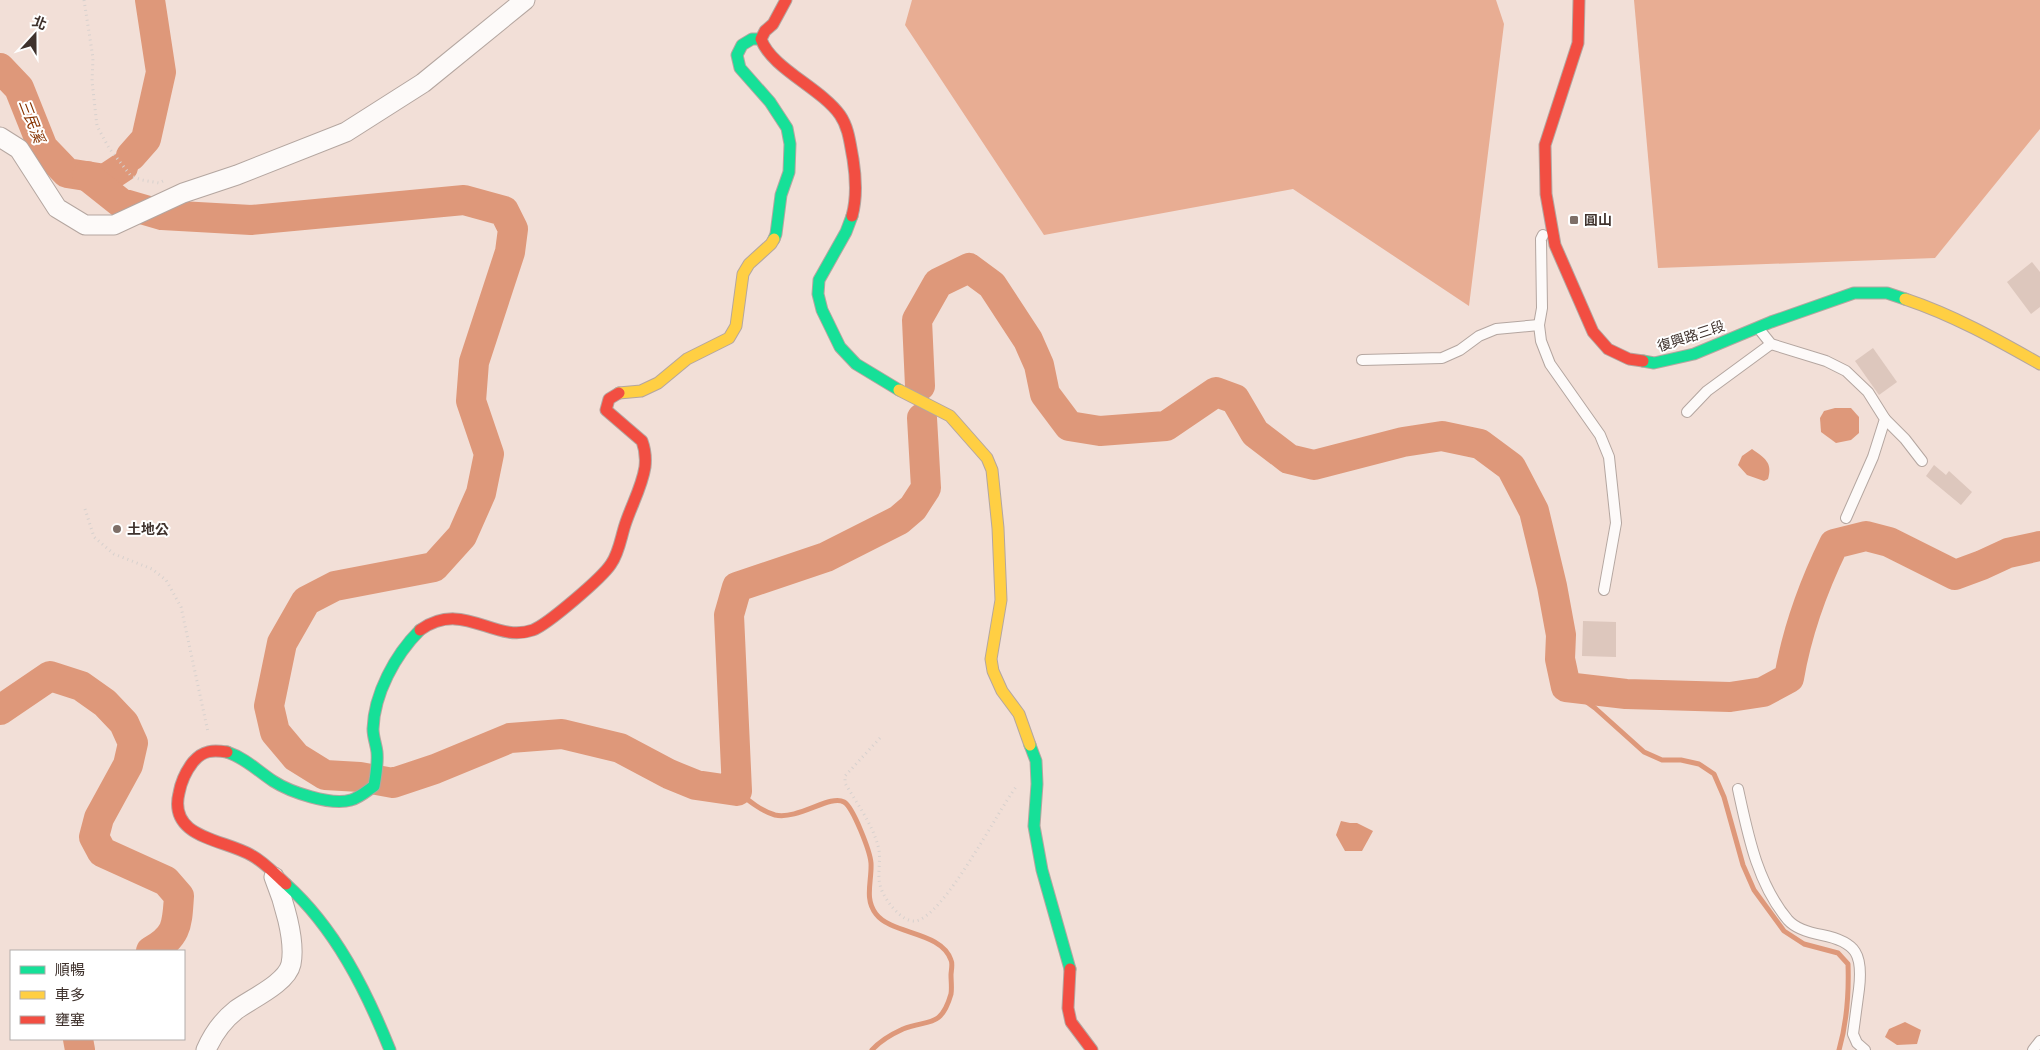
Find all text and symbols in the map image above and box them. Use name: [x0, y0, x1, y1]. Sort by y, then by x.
north arrow: [10, 10, 60, 60]
text: 北: [30, 13, 49, 33]
water label: 三民溪: [16, 97, 49, 147]
place label: 圓山: [1584, 212, 1612, 228]
marker: 圓山: [1568, 214, 1580, 226]
street label: 復興路三段: [1655, 318, 1727, 354]
place label: 土地公: [127, 521, 169, 537]
marker: 土地公: [111, 523, 123, 535]
legend: [10, 950, 185, 1040]
text: 順暢: [55, 961, 85, 978]
text: 車多: [55, 986, 85, 1003]
text: 壅塞: [55, 1011, 85, 1028]

